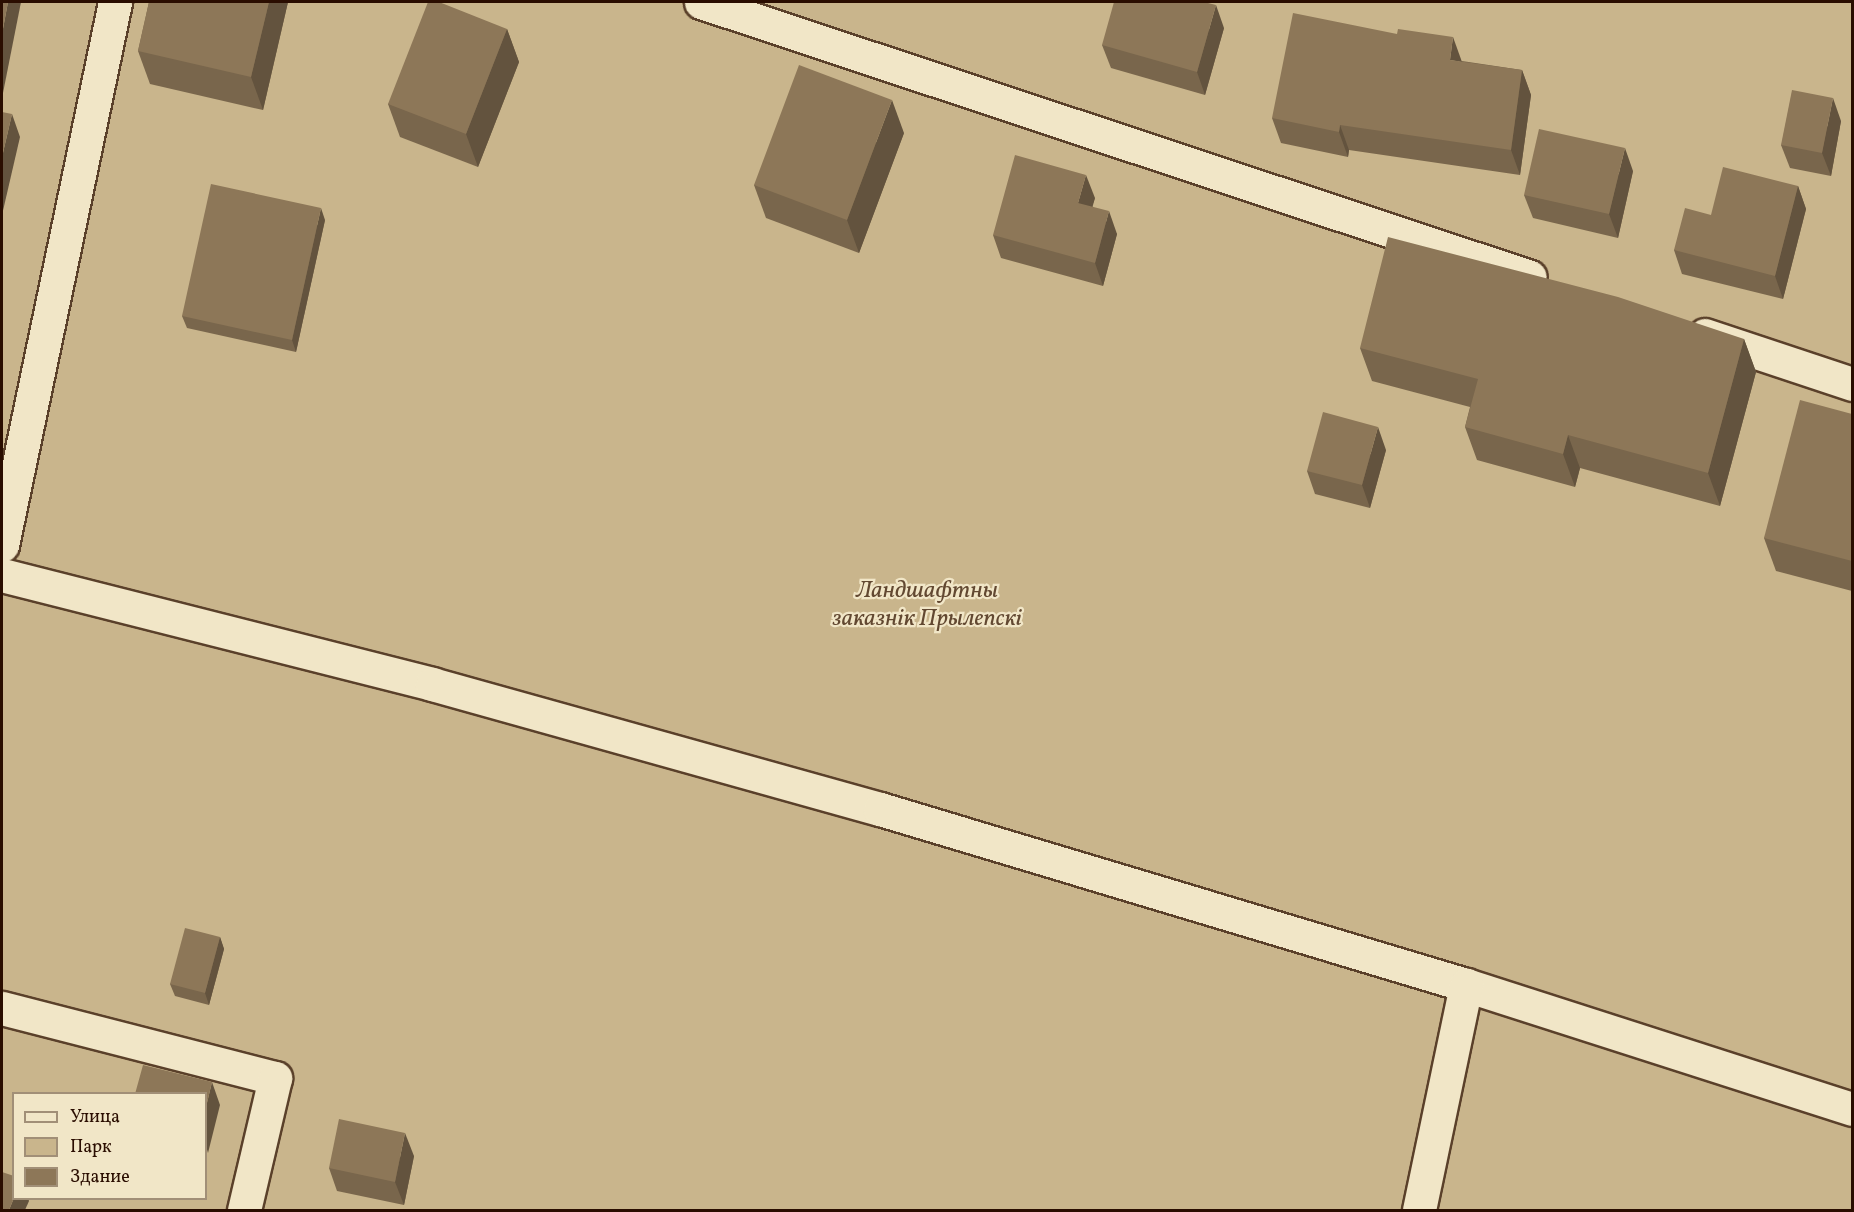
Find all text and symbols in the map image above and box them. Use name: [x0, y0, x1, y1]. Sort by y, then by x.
park label: Ландшафтны заказнік Прылепскі: [832, 578, 1022, 634]
legend: [12, 1092, 207, 1200]
text: Улица: [70, 1105, 120, 1130]
text: Парк: [70, 1135, 112, 1160]
text: Здание: [70, 1165, 130, 1190]

